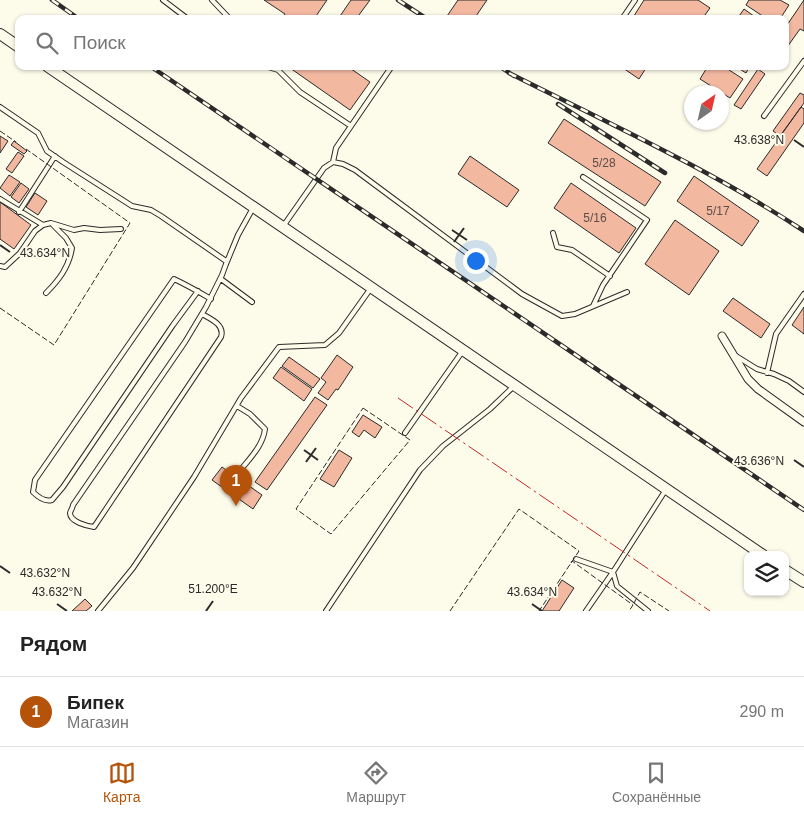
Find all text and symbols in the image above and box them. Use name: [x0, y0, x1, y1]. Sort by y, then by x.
search box: [15, 15, 789, 70]
icon: search: [33, 29, 61, 57]
text: Поиск: [73, 32, 126, 53]
north arrow: [684, 85, 729, 130]
text: 43.638°N: [734, 133, 784, 147]
house number: 5/28: [592, 156, 616, 170]
house number: 5/17: [706, 204, 730, 218]
house number: 5/16: [583, 211, 607, 225]
text: 43.634°N: [20, 246, 70, 260]
your location: [463, 248, 489, 274]
text: 43.636°N: [734, 454, 784, 468]
pin: 1: [220, 465, 252, 506]
map controls: [744, 551, 789, 596]
button: layers: [744, 551, 789, 596]
text: 43.632°N: [20, 566, 70, 580]
text: 51.200°E: [188, 582, 238, 596]
text: 43.632°N: [32, 585, 82, 599]
text: 43.634°N: [507, 585, 557, 599]
text: Рядом: [20, 632, 87, 655]
text: Бипек: [67, 692, 124, 713]
text: 1: [32, 703, 40, 720]
text: 290 m: [740, 703, 784, 720]
text: Магазин: [67, 714, 129, 731]
tab: Карта: [103, 759, 140, 805]
tab: Маршрут: [346, 759, 406, 805]
tab: Сохранённые: [612, 759, 701, 805]

